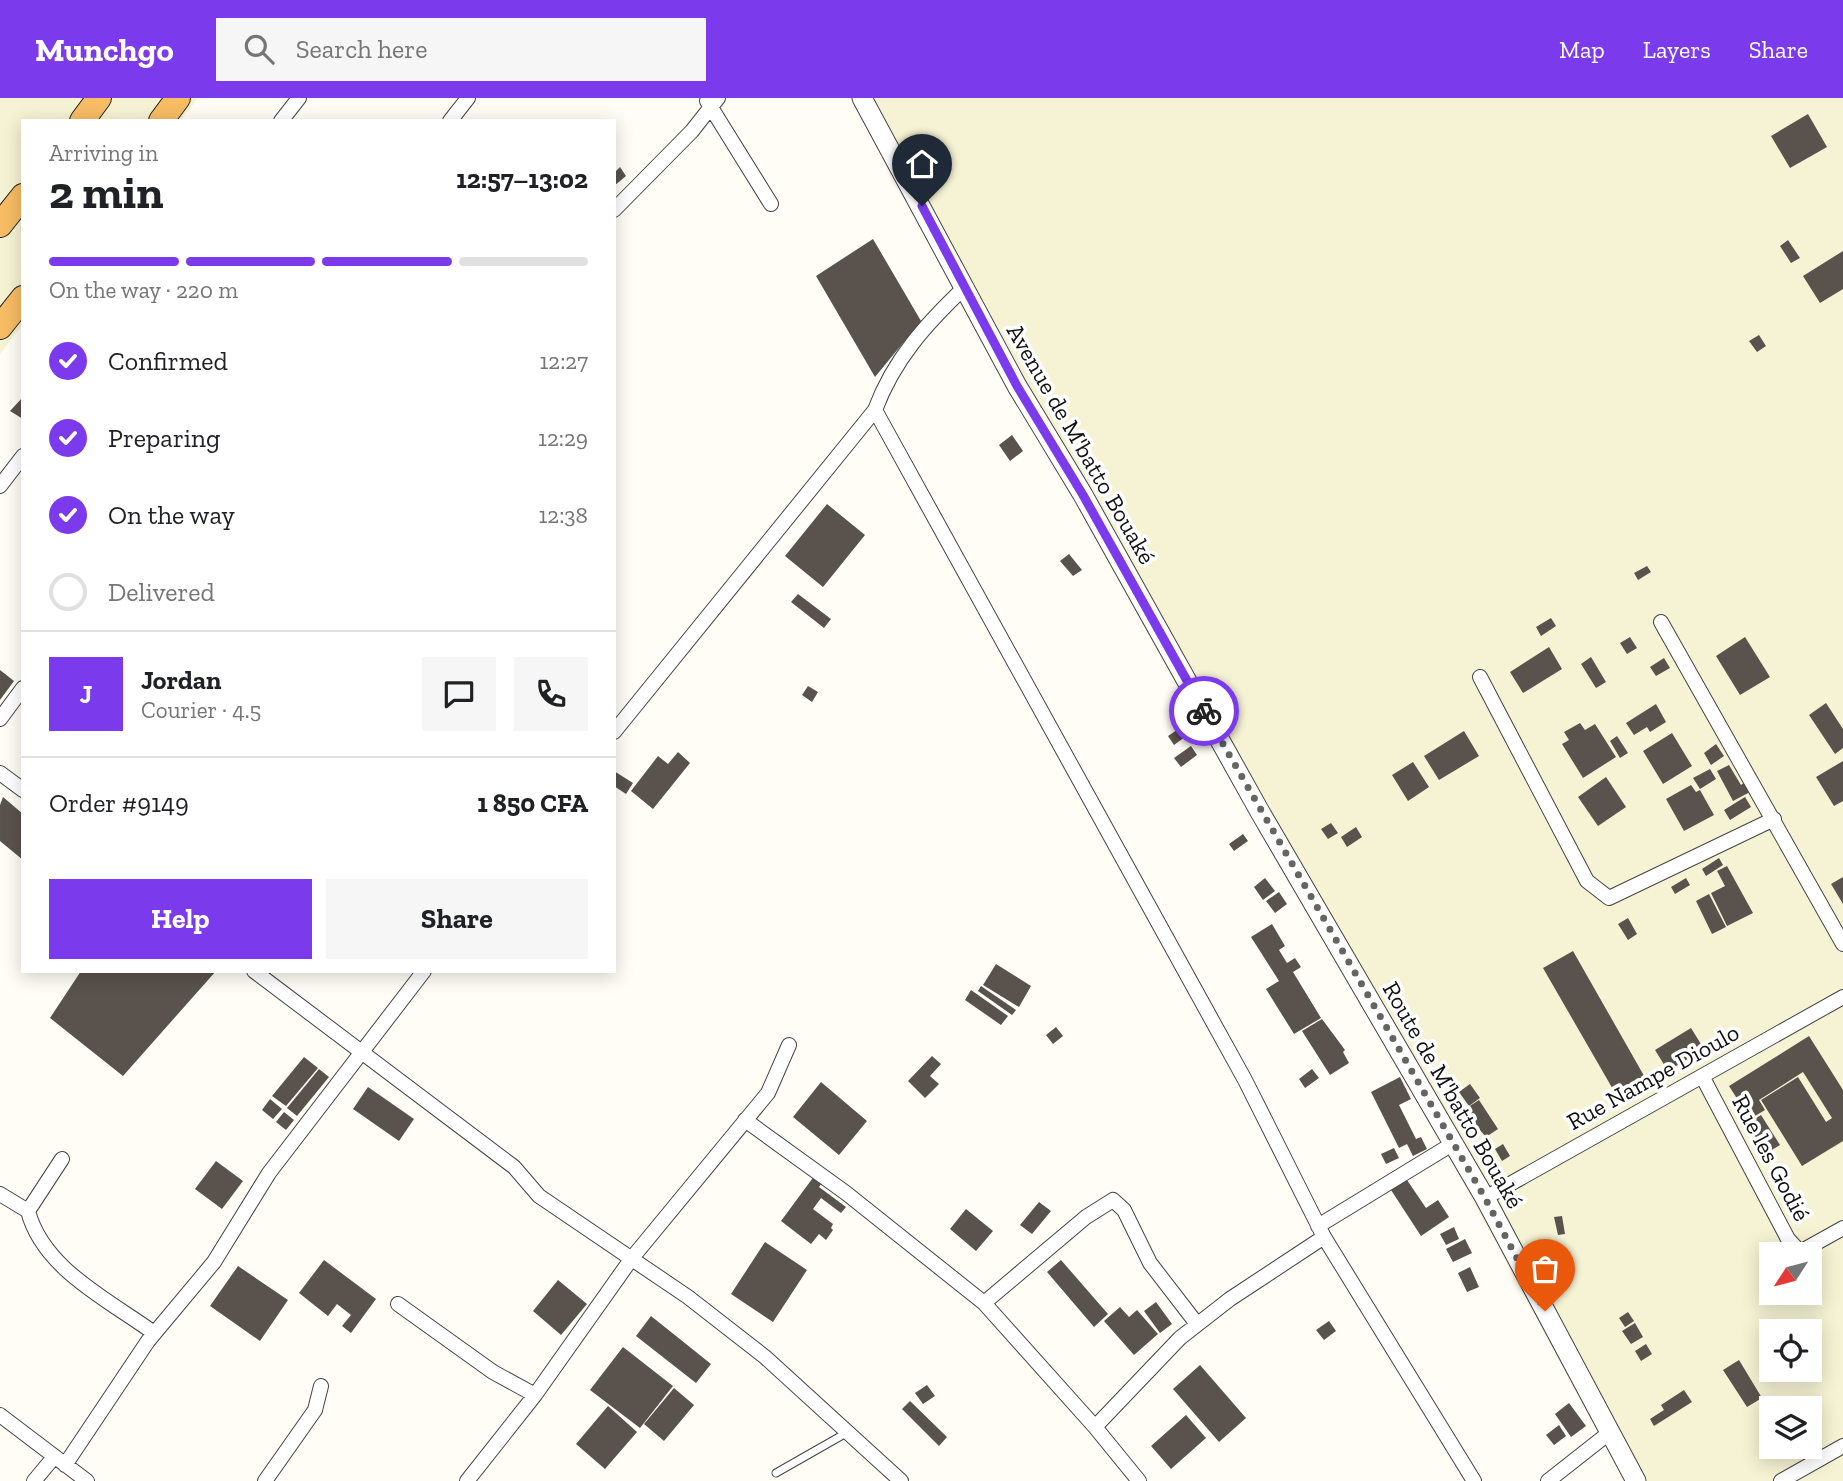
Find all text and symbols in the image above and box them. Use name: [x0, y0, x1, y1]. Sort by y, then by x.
search box: [216, 18, 706, 81]
text: Munchgo: [35, 30, 174, 69]
icon: search: [240, 30, 278, 68]
text: Search here: [296, 33, 427, 65]
text: Map: [1559, 35, 1605, 64]
text: Layers: [1643, 35, 1711, 64]
text: Share: [1749, 35, 1808, 64]
pin: [892, 134, 952, 206]
text: Arriving in: [49, 139, 158, 167]
icon: home: [903, 145, 941, 183]
text: 12:57–13:02: [456, 163, 588, 195]
text: 2 min: [49, 165, 164, 220]
text: On the way · 220 m: [49, 276, 238, 304]
street label: Avenue de M'batto Bouaké: [1001, 319, 1162, 569]
icon: check: [49, 342, 87, 380]
text: Confirmed: [108, 345, 228, 377]
text: 12:27: [539, 347, 588, 375]
icon: check: [49, 419, 87, 457]
text: Preparing: [108, 422, 220, 454]
text: 12:29: [538, 424, 588, 452]
icon: check: [49, 496, 87, 534]
text: On the way: [108, 499, 235, 531]
text: 12:38: [539, 501, 588, 529]
text: Delivered: [108, 576, 215, 608]
button: chat: [422, 657, 496, 731]
button: phone: [514, 657, 588, 731]
text: Jordan: [141, 664, 221, 696]
courier: [1169, 676, 1239, 746]
text: J: [80, 678, 92, 710]
icon: bike: [1185, 692, 1223, 730]
text: Courier · 4.5: [141, 696, 261, 724]
text: Order #9149: [49, 787, 189, 819]
text: 1 850 CFA: [477, 787, 588, 819]
button: Help: [49, 879, 312, 959]
button: Share: [326, 879, 588, 959]
street label: Route de M'batto Bouaké: [1377, 976, 1530, 1213]
street label: Rue Nampe Dioulo: [1562, 1017, 1744, 1136]
street label: Rue les Godié: [1726, 1090, 1817, 1226]
pin: [1515, 1239, 1575, 1311]
north arrow: [1759, 1242, 1822, 1306]
map controls: [1759, 1242, 1822, 1459]
icon: bag: [1526, 1250, 1564, 1288]
button: locate: [1759, 1319, 1822, 1382]
button: layers: [1759, 1396, 1822, 1459]

